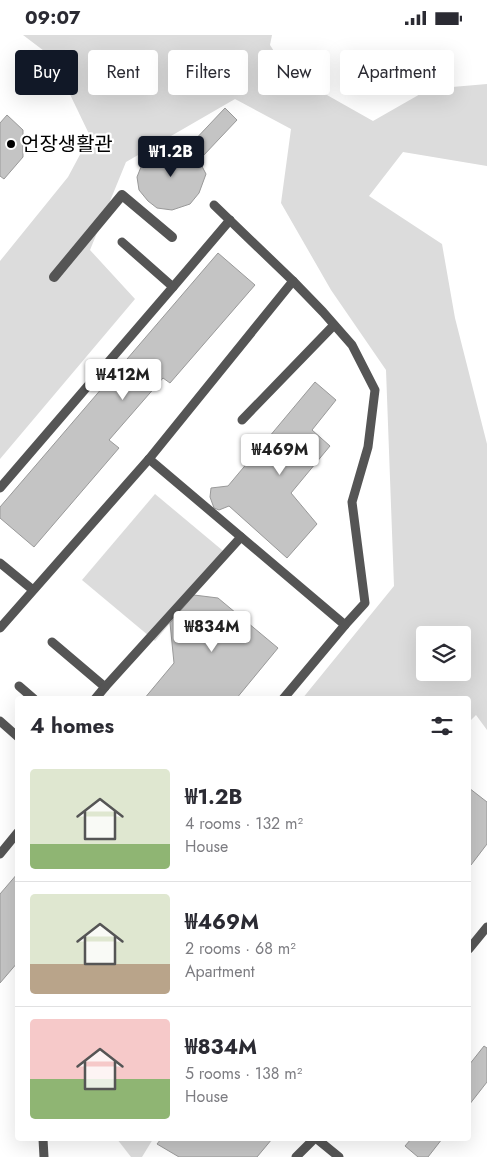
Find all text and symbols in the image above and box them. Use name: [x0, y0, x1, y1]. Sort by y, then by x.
text: 09:07: [25, 4, 80, 31]
chip: Buy: [15, 50, 78, 95]
chip: Rent: [88, 50, 158, 95]
chip: Filters: [168, 50, 248, 95]
chip: New: [258, 50, 330, 95]
chip: Apartment: [340, 50, 454, 95]
place label: 언장생활관: [21, 130, 113, 159]
pin: ₩1.2B: [136, 135, 206, 178]
marker: 언장생활관: [5, 138, 17, 150]
text: ₩1.2B: [149, 140, 193, 163]
pin: ₩412M: [88, 359, 158, 401]
text: ₩412M: [96, 363, 150, 386]
pin: ₩469M: [245, 433, 315, 476]
text: ₩469M: [252, 438, 308, 461]
pin: ₩834M: [177, 611, 247, 653]
text: ₩834M: [185, 615, 239, 638]
map controls: [416, 626, 471, 681]
button: layers: [416, 626, 471, 681]
text: 4 homes: [30, 711, 114, 741]
icon: filters: [428, 712, 456, 740]
text: ₩1.2B: [185, 782, 243, 812]
icon: home: [70, 789, 130, 849]
text: 4 rooms · 132 m²: [185, 812, 303, 835]
text: House: [185, 835, 228, 858]
text: ₩469M: [185, 907, 259, 937]
icon: home: [70, 914, 130, 974]
text: 2 rooms · 68 m²: [185, 937, 296, 960]
text: Apartment: [185, 960, 255, 983]
text: ₩834M: [185, 1032, 257, 1062]
icon: home: [70, 1039, 130, 1099]
text: 5 rooms · 138 m²: [185, 1062, 302, 1085]
text: House: [185, 1085, 228, 1108]

